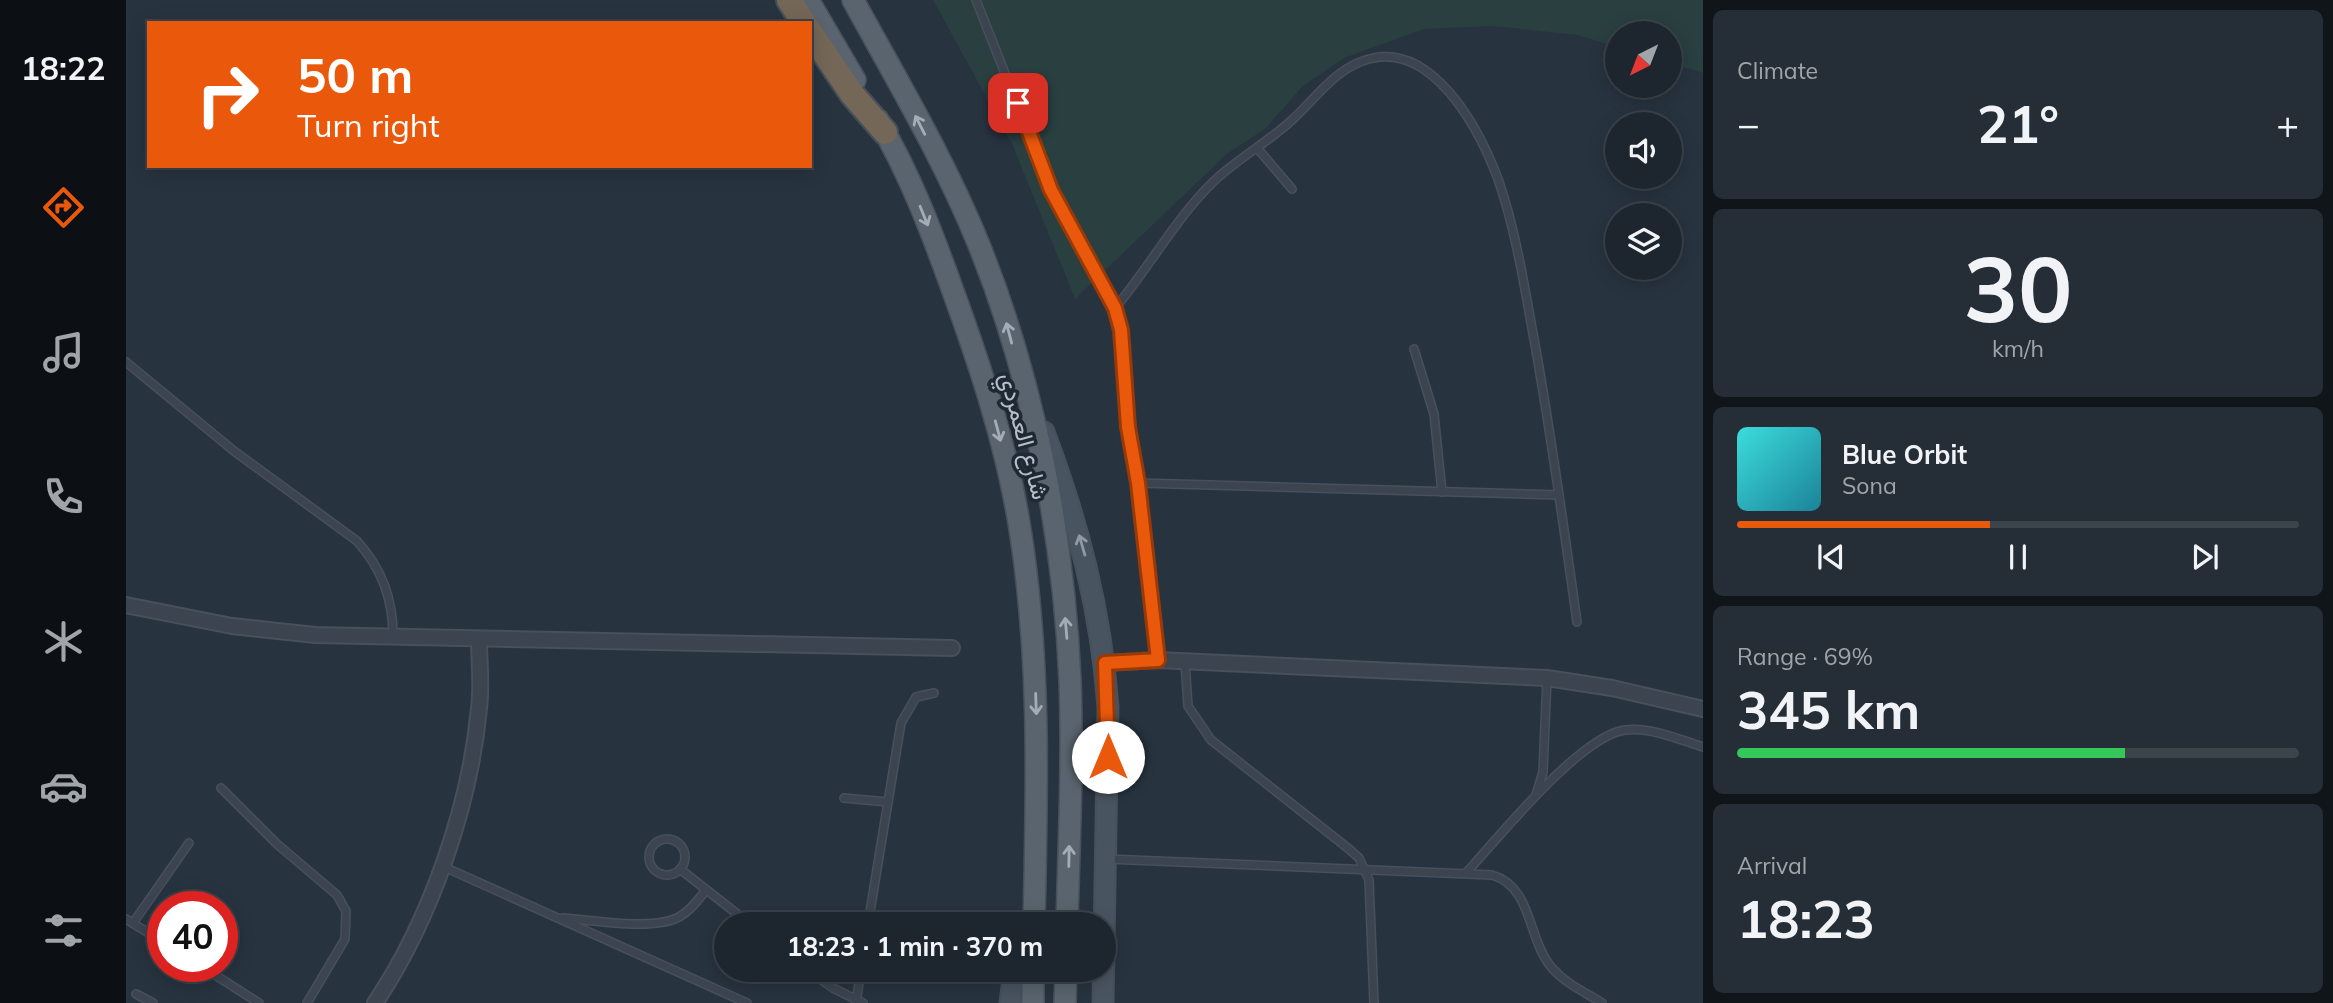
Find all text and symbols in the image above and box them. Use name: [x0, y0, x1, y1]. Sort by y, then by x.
north arrow: [1605, 21, 1682, 98]
map controls: [1605, 21, 1682, 280]
text: 50 m: [297, 44, 413, 105]
text: 18:22: [21, 48, 105, 88]
icon: right: [182, 49, 273, 140]
text: Climate: [1737, 56, 1818, 85]
pin: [988, 73, 1048, 133]
icon: arrive: [999, 84, 1037, 122]
text: 21°: [1977, 91, 2059, 156]
text: −: [1737, 100, 1760, 148]
text: +: [2276, 100, 2299, 148]
text: Turn right: [297, 105, 440, 145]
button: sound: [1605, 112, 1682, 189]
one-way arrow: [913, 115, 927, 135]
icon: directions: [39, 183, 88, 232]
button: layers: [1605, 203, 1682, 280]
one-way arrow: [918, 205, 931, 226]
text: 30: [1963, 231, 2073, 345]
one-way arrow: [1001, 323, 1014, 345]
icon: music: [39, 328, 88, 377]
text: km/h: [1992, 334, 2044, 363]
street label: شارع العمردي: [989, 369, 1056, 504]
one-way arrow: [992, 419, 1005, 442]
text: Blue Orbit: [1842, 438, 1967, 471]
text: Sona: [1842, 471, 1897, 500]
icon: phone: [39, 472, 88, 521]
one-way arrow: [1075, 535, 1088, 557]
icon: previous: [1812, 538, 1850, 576]
icon: pause: [1999, 538, 2037, 576]
icon: next: [2186, 538, 2224, 576]
icon: climate: [39, 617, 88, 666]
one-way arrow: [1059, 618, 1072, 640]
text: Range · 69%: [1737, 642, 1873, 671]
text: 345 km: [1737, 677, 1920, 742]
one-way arrow: [1030, 692, 1043, 715]
position arrow: [1071, 720, 1145, 794]
icon: car: [39, 762, 88, 811]
one-way arrow: [1062, 845, 1076, 868]
text: Arrival: [1737, 851, 1807, 880]
text: 18:23: [1737, 886, 1875, 951]
speed limit sign: 40: [147, 891, 238, 982]
icon: filters: [39, 906, 88, 955]
text: 18:23 · 1 min · 370 m: [787, 930, 1043, 963]

